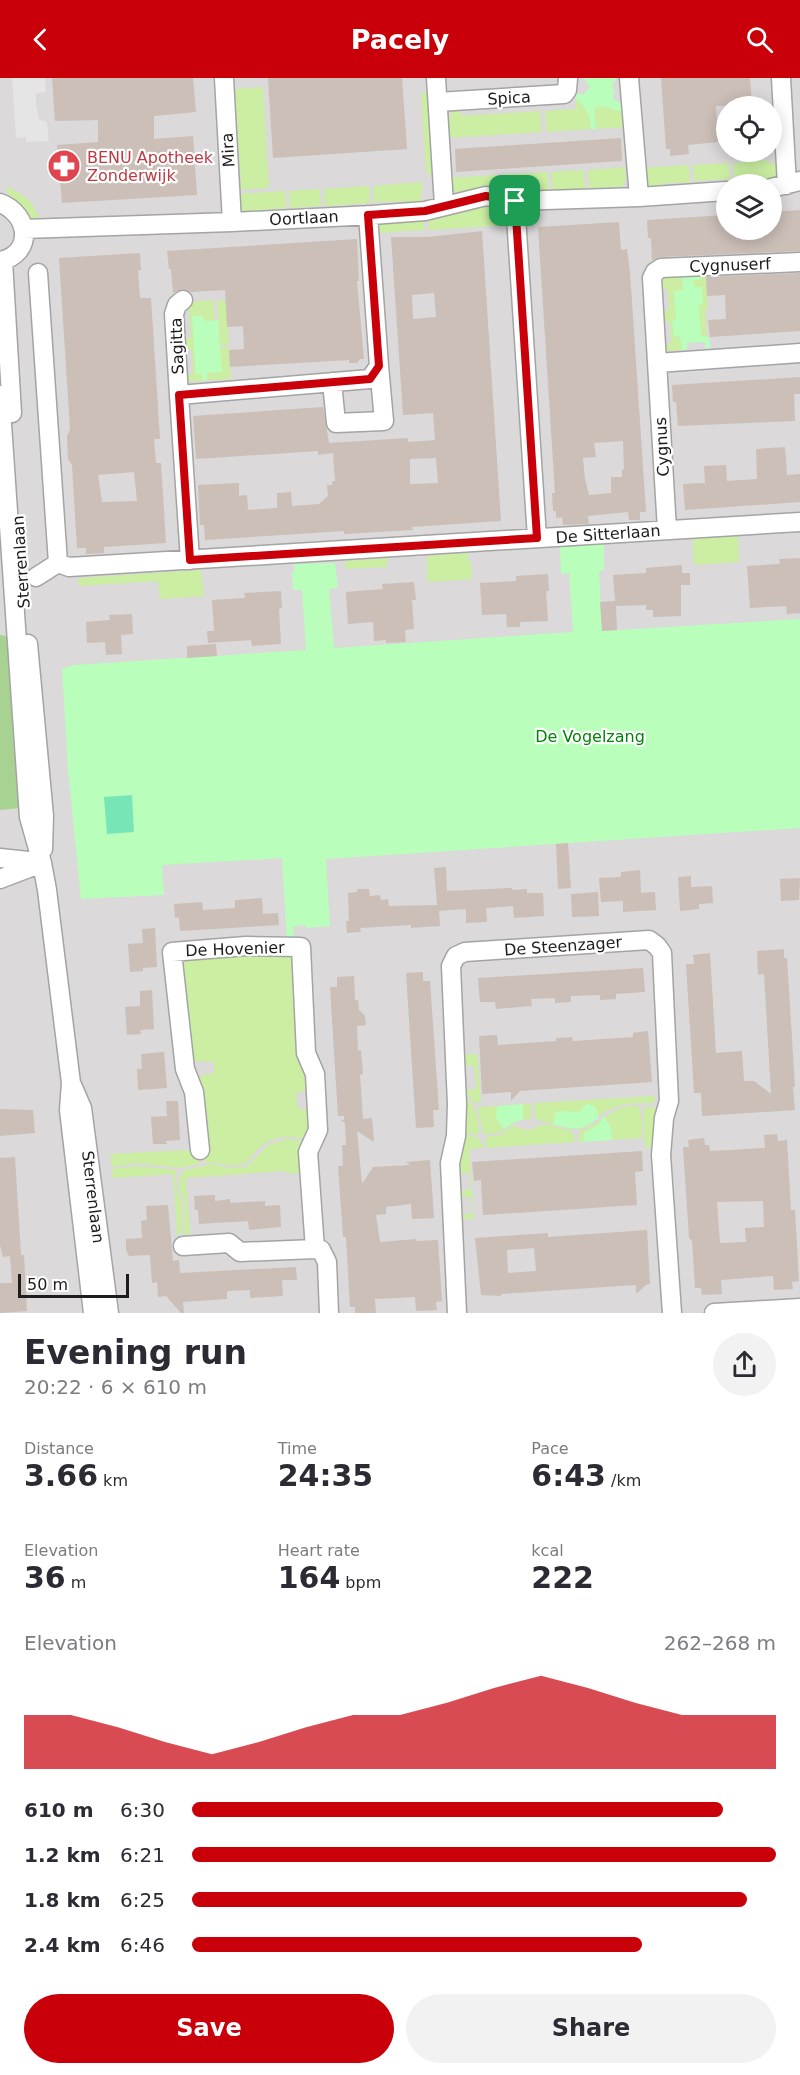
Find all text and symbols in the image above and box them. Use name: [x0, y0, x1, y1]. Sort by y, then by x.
icon: back: [24, 23, 57, 56]
icon: search: [743, 23, 776, 56]
text: Pacely: [351, 24, 449, 55]
street label: Spica: [487, 87, 531, 109]
map controls: [716, 96, 782, 240]
button: locate: [716, 96, 782, 162]
street label: Mira: [218, 132, 238, 168]
pharmacy icon: BENU Apotheek Zonderwijk: [46, 148, 82, 184]
place label: BENU Apotheek Zonderwijk: [87, 148, 214, 185]
button: layers: [716, 174, 782, 240]
pin: [489, 175, 540, 226]
icon: arrive: [498, 184, 531, 217]
street label: Oortlaan: [269, 207, 339, 229]
street label: Cygnuserf: [689, 254, 771, 276]
street label: Sagitta: [167, 317, 187, 375]
street label: Cygnus: [651, 417, 673, 477]
street label: Sterrenlaan: [8, 515, 34, 609]
street label: De Sitterlaan: [555, 521, 661, 547]
park label: De Vogelzang: [535, 727, 645, 746]
street label: De Steenzager: [503, 932, 623, 960]
street label: De Hovenier: [185, 938, 285, 960]
street label: Sterrenlaan: [78, 1150, 108, 1244]
scale bar: [18, 1271, 129, 1298]
text: 50 m: [27, 1275, 68, 1294]
text: Evening run: [24, 1333, 247, 1372]
button: share: [713, 1333, 776, 1396]
text: 20:22 · 6 × 610 m: [24, 1375, 207, 1399]
text: Distance: [24, 1439, 94, 1458]
text: Time: [278, 1439, 317, 1458]
text: Pace: [531, 1439, 569, 1458]
text: 3.66: [24, 1458, 98, 1493]
text: 24:35: [278, 1458, 373, 1493]
text: 6:43: [531, 1458, 606, 1493]
text: km: [98, 1471, 128, 1490]
text: /km: [606, 1471, 641, 1490]
text: Elevation: [24, 1541, 98, 1560]
text: Heart rate: [278, 1541, 360, 1560]
text: kcal: [531, 1541, 564, 1560]
text: 36: [24, 1560, 66, 1595]
text: 164: [278, 1560, 340, 1595]
text: 222: [531, 1560, 594, 1595]
text: m: [66, 1573, 86, 1592]
text: bpm: [340, 1573, 381, 1592]
text: Elevation: [24, 1631, 117, 1655]
text: 262–268 m: [664, 1631, 776, 1655]
text: 610 m: [24, 1798, 94, 1822]
text: 6:30: [120, 1798, 165, 1822]
text: 1.2 km: [24, 1843, 101, 1867]
text: 6:21: [120, 1843, 165, 1867]
text: 1.8 km: [24, 1888, 101, 1912]
text: 6:25: [120, 1888, 165, 1912]
text: 2.4 km: [24, 1933, 101, 1957]
text: 6:46: [120, 1933, 165, 1957]
button: Save: [24, 1994, 394, 2063]
button: Share: [406, 1994, 776, 2063]

